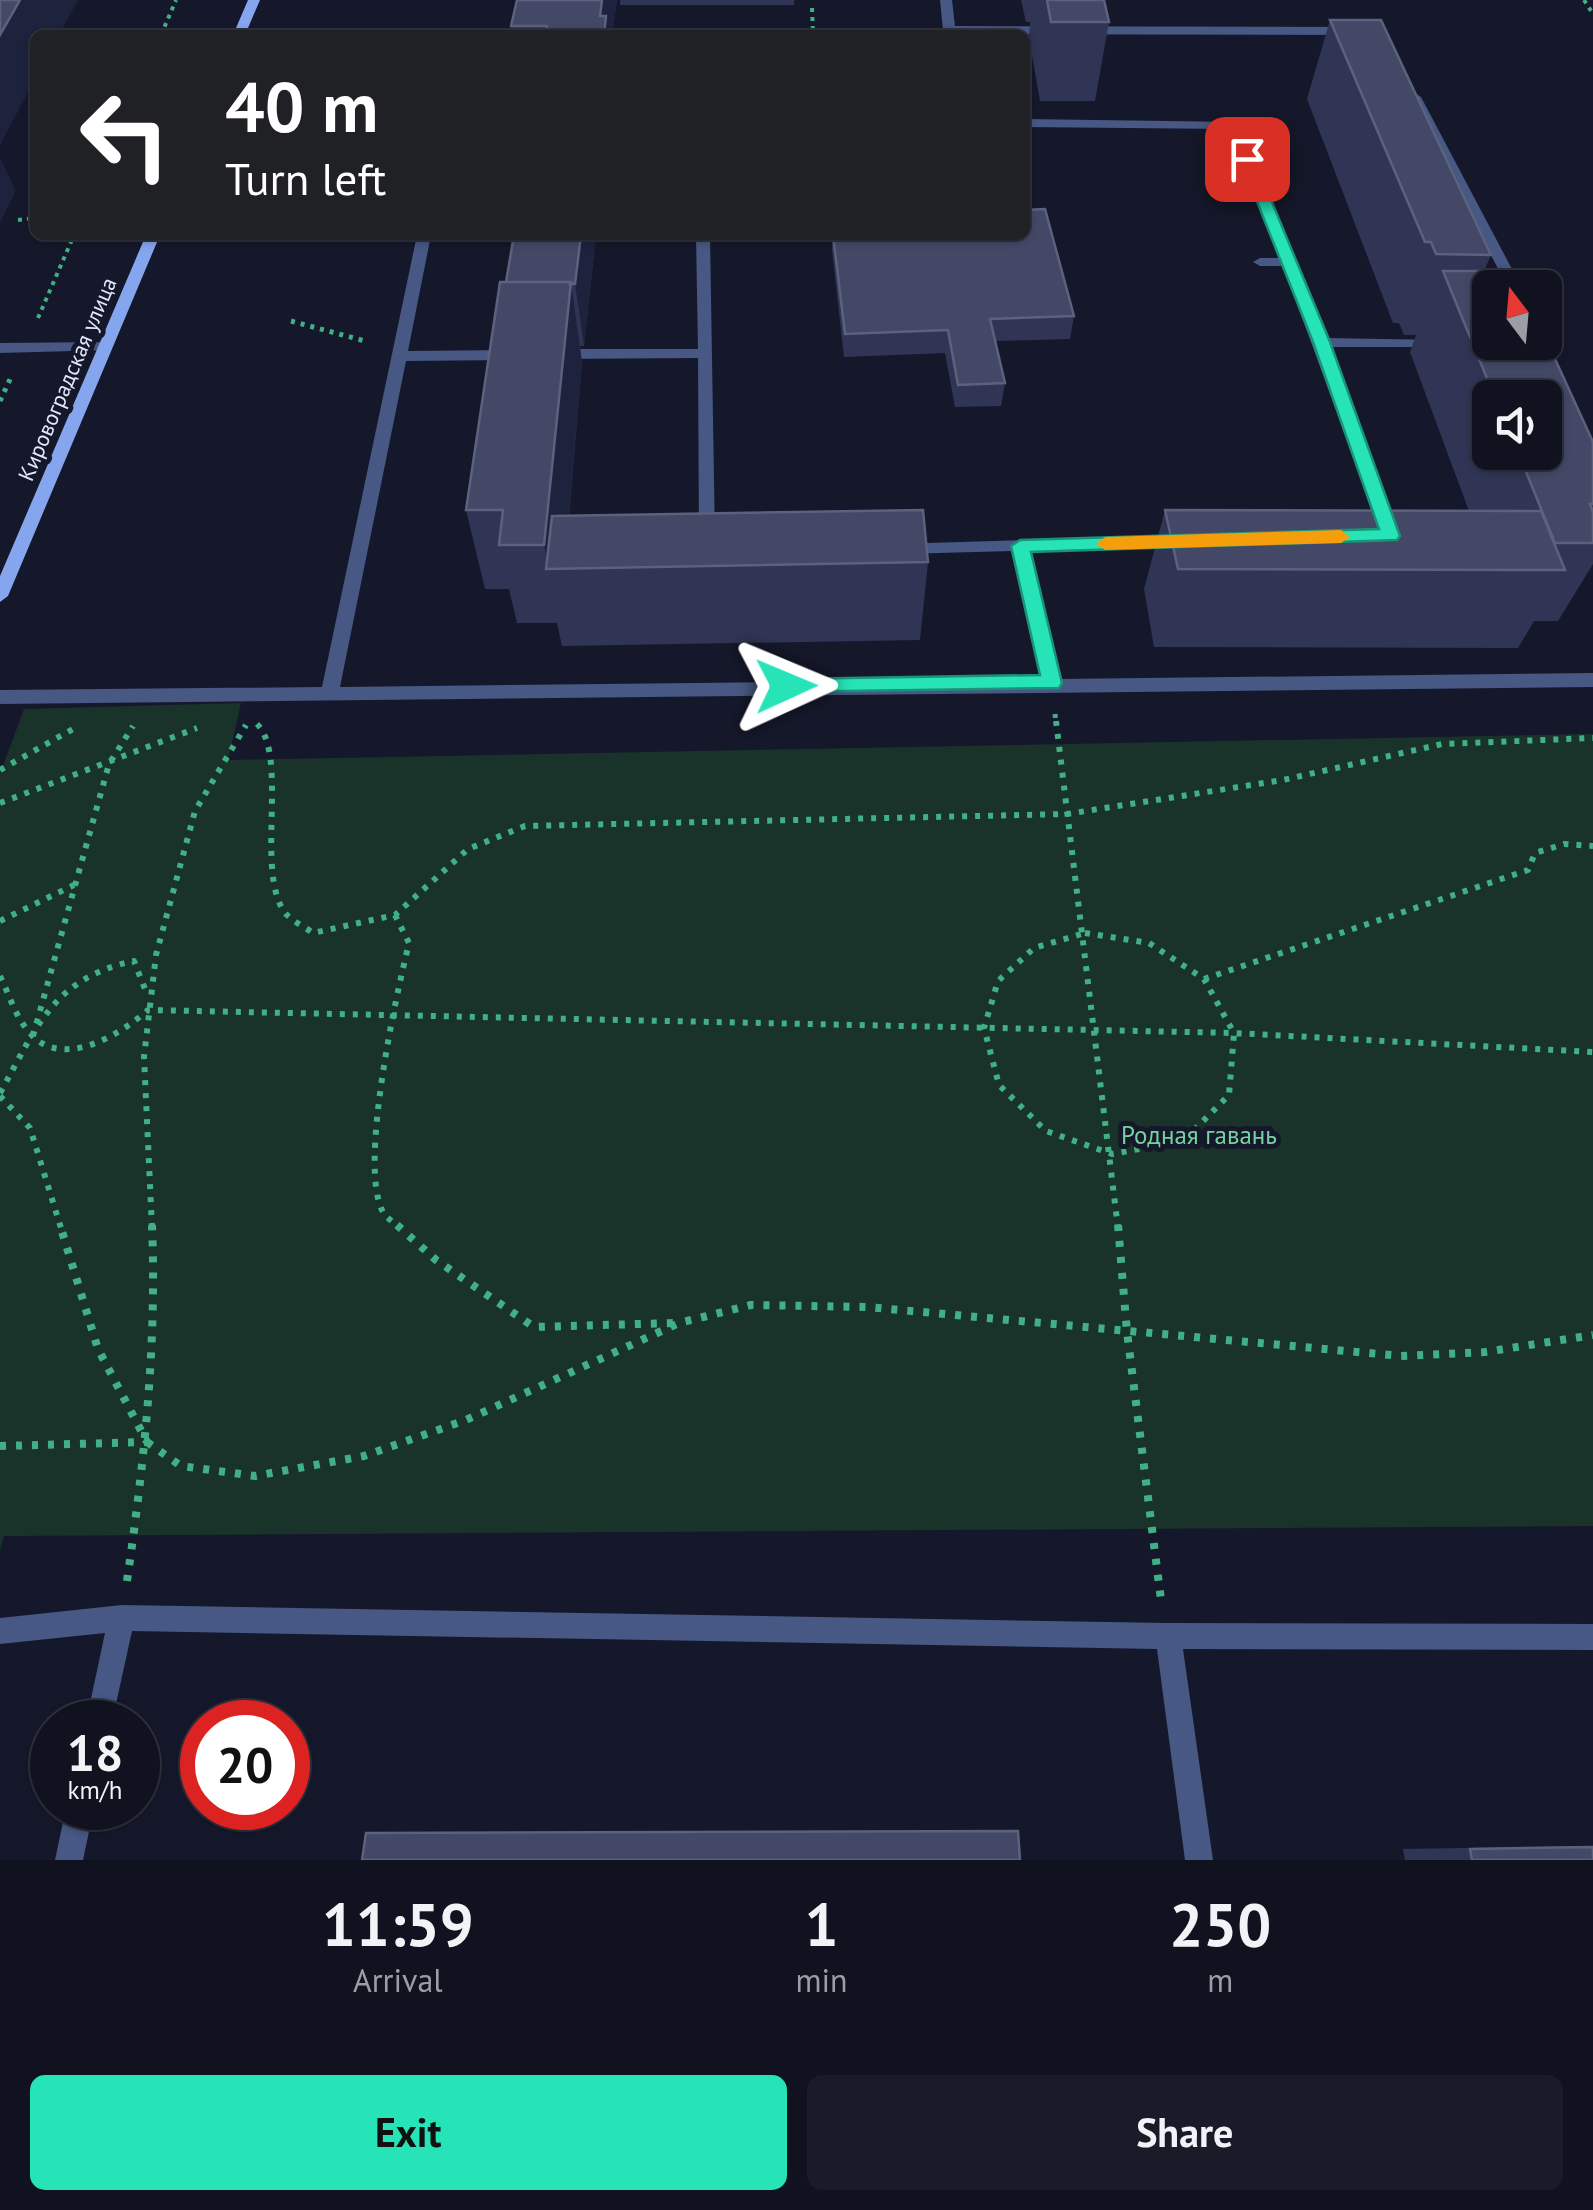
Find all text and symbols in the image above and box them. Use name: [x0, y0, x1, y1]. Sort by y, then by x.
text: 40 m: [225, 61, 378, 151]
icon: left: [60, 70, 190, 200]
pin: [1205, 117, 1290, 202]
icon: arrive: [1220, 132, 1275, 187]
text: Turn left: [225, 149, 386, 207]
north arrow: [1472, 270, 1562, 360]
map controls: [1472, 270, 1562, 470]
street label: Кировоградская улица: [11, 273, 123, 485]
button: sound: [1472, 380, 1562, 470]
position arrow: [734, 634, 838, 738]
park label: Родная гавань: [1121, 1119, 1277, 1151]
speed limit sign: 20: [180, 1700, 310, 1830]
text: 18: [67, 1720, 123, 1785]
text: km/h: [68, 1774, 122, 1806]
text: 11:59: [322, 1885, 474, 1963]
text: 1: [805, 1885, 839, 1963]
text: 250: [1169, 1885, 1271, 1963]
text: Arrival: [353, 1959, 443, 2001]
text: min: [796, 1959, 848, 2001]
text: m: [1207, 1959, 1233, 2001]
button: Exit: [30, 2075, 787, 2190]
button: Share: [807, 2075, 1563, 2190]

